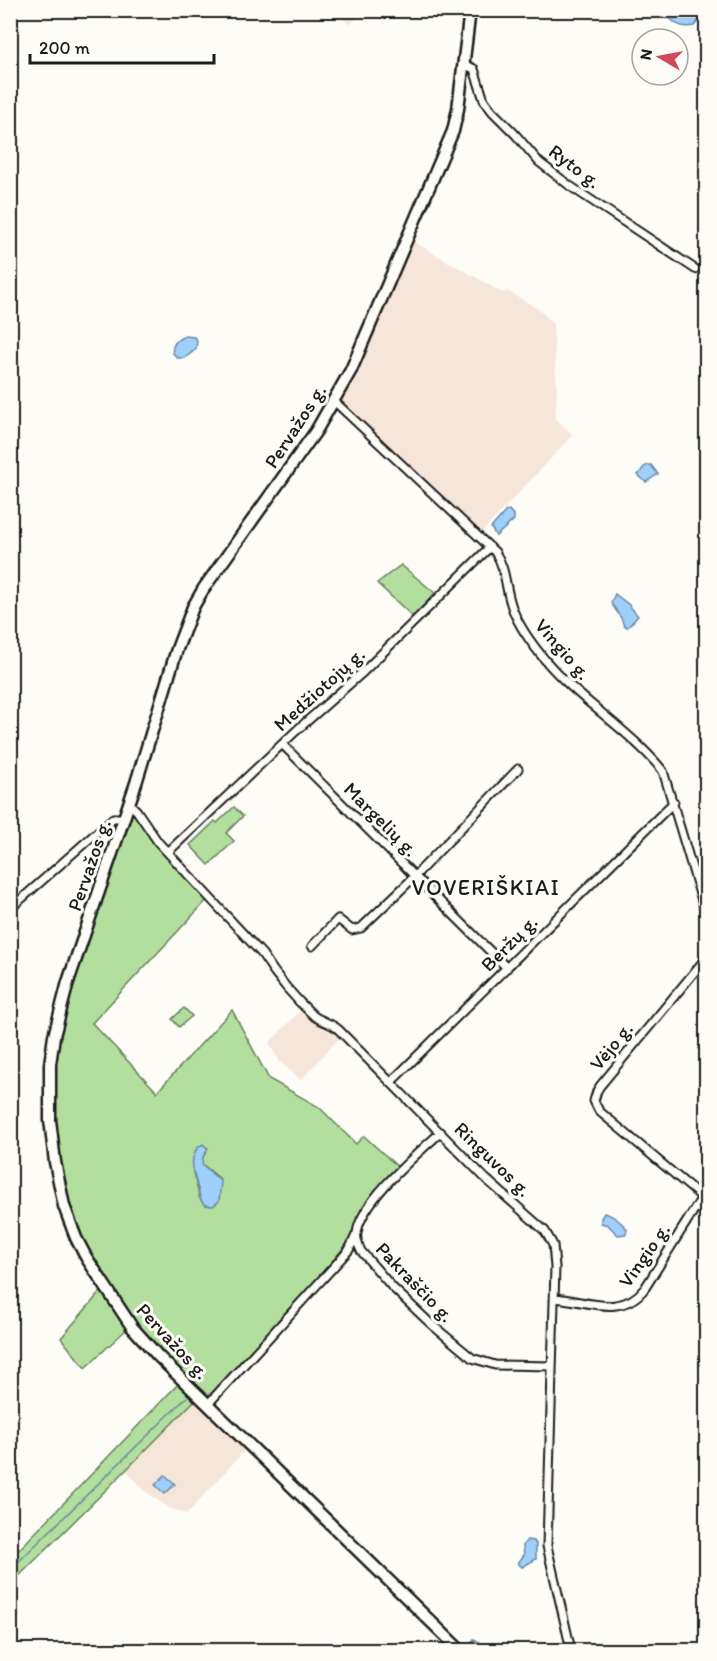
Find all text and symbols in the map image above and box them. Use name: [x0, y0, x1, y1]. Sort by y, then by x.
scale bar: [30, 27, 214, 65]
north arrow: [630, 27, 690, 87]
text: 200 m: [39, 37, 90, 59]
text: N: [635, 48, 656, 61]
street label: Ryto g.: [544, 139, 606, 193]
street label: Pervažos g.: [259, 379, 331, 473]
street label: Vingio g.: [530, 613, 596, 685]
street label: Medžiotojų g.: [269, 642, 369, 736]
street label: Margelių g.: [339, 777, 423, 861]
street label: Pervažos g.: [62, 816, 116, 914]
district label: VOVERIŠKIAI: [412, 874, 560, 901]
street label: Beržų g.: [476, 910, 542, 976]
street label: Vėjo g.: [584, 1017, 638, 1075]
street label: Ringuvos g.: [450, 1117, 536, 1201]
street label: Vingio g.: [613, 1218, 675, 1292]
street label: Pakraščio g.: [371, 1237, 459, 1327]
street label: Pervažos g.: [132, 1298, 214, 1384]

